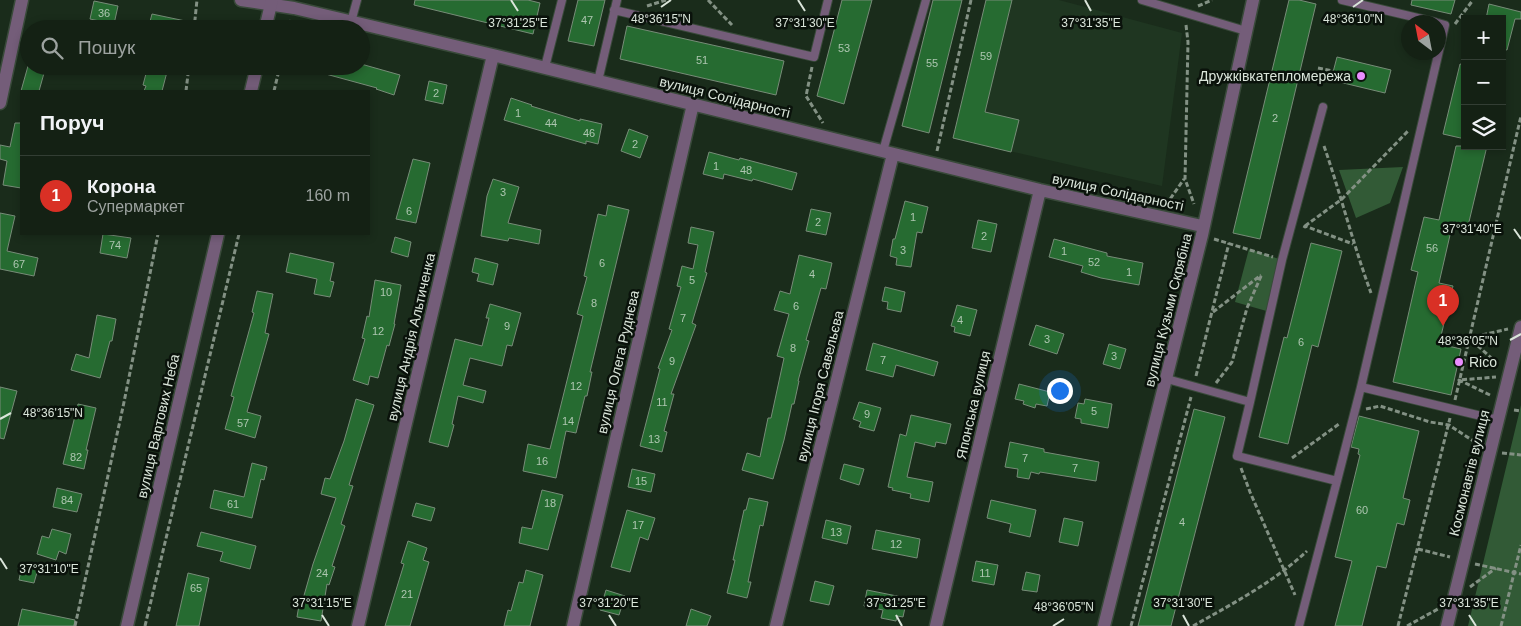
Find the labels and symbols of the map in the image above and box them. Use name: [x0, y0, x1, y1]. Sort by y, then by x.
house number: 36: [98, 7, 110, 19]
text: 48°36'15"N: [631, 12, 691, 26]
text: 48°36'10"N: [1323, 12, 1383, 26]
house number: 47: [581, 14, 593, 26]
north arrow: [1401, 15, 1446, 60]
text: 37°31'25"E: [488, 16, 548, 30]
text: 37°31'30"E: [775, 16, 835, 30]
text: 37°31'35"E: [1061, 16, 1121, 30]
house number: 53: [838, 42, 850, 54]
house number: 59: [980, 50, 992, 62]
house number: 51: [696, 54, 708, 66]
house number: 55: [926, 57, 938, 69]
place label: Дружківкатепломережа: [1199, 68, 1351, 84]
marker: Дружківкатепломережа: [1355, 70, 1367, 82]
street label: вулиця Солідарності: [658, 73, 792, 121]
house number: 2: [433, 87, 439, 99]
house number: 1: [515, 107, 521, 119]
house number: 2: [1272, 112, 1278, 124]
house number: 44: [545, 117, 557, 129]
house number: 46: [583, 127, 595, 139]
house number: 2: [632, 138, 638, 150]
house number: 1: [713, 160, 719, 172]
house number: 48: [740, 164, 752, 176]
street label: вулиця Солідарності: [1051, 170, 1185, 214]
house number: 3: [500, 186, 506, 198]
house number: 6: [406, 205, 412, 217]
house number: 1: [910, 211, 916, 223]
house number: 2: [815, 216, 821, 228]
text: 37°31'40"E: [1442, 222, 1502, 236]
house number: 2: [981, 230, 987, 242]
street label: вулиця Кузьми Скрябіна: [1141, 231, 1195, 388]
house number: 74: [109, 239, 121, 251]
house number: 56: [1426, 242, 1438, 254]
house number: 3: [900, 244, 906, 256]
house number: 1: [1061, 245, 1067, 257]
street label: вулиця Андрія Альтиченка: [384, 251, 438, 423]
house number: 52: [1088, 256, 1100, 268]
house number: 6: [599, 257, 605, 269]
house number: 67: [13, 258, 25, 270]
house number: 1: [1126, 266, 1132, 278]
house number: 4: [809, 268, 815, 280]
house number: 5: [689, 274, 695, 286]
pin: 1: [1427, 285, 1459, 326]
house number: 10: [380, 286, 392, 298]
street label: вулиця Олега Руднєва: [594, 289, 642, 435]
house number: 8: [591, 297, 597, 309]
house number: 6: [793, 300, 799, 312]
street label: вулиця Ігоря Савельєва: [793, 309, 847, 463]
house number: 7: [680, 312, 686, 324]
house number: 4: [957, 314, 963, 326]
house number: 9: [504, 320, 510, 332]
house number: 12: [372, 325, 384, 337]
house number: 3: [1044, 333, 1050, 345]
text: 48°36'05"N: [1438, 334, 1498, 348]
house number: 6: [1298, 336, 1304, 348]
house number: 8: [790, 342, 796, 354]
street label: Японська вулиця: [953, 349, 993, 461]
house number: 3: [1111, 350, 1117, 362]
street label: вулиця Вартових Неба: [134, 352, 182, 500]
house number: 7: [880, 354, 886, 366]
place label: Rico: [1469, 354, 1497, 370]
house number: 9: [669, 355, 675, 367]
marker: Rico: [1453, 356, 1465, 368]
your location: [1047, 378, 1073, 404]
house number: 12: [570, 380, 582, 392]
house number: 11: [656, 396, 668, 408]
house number: 5: [1091, 405, 1097, 417]
text: 48°36'15"N: [23, 406, 83, 420]
house number: 9: [864, 408, 870, 420]
street label: Космонавтів вулиця: [1446, 408, 1492, 538]
house number: 14: [562, 415, 574, 427]
house number: 57: [237, 417, 249, 429]
house number: 13: [648, 433, 660, 445]
house number: 82: [70, 451, 82, 463]
house number: 7: [1022, 452, 1028, 464]
house number: 16: [536, 455, 548, 467]
house number: 7: [1072, 462, 1078, 474]
house number: 15: [635, 475, 647, 487]
house number: 84: [61, 494, 73, 506]
house number: 18: [544, 497, 556, 509]
house number: 61: [227, 498, 239, 510]
house number: 60: [1356, 504, 1368, 516]
house number: 4: [1179, 516, 1185, 528]
house number: 17: [632, 519, 644, 531]
house number: 13: [830, 526, 842, 538]
house number: 12: [890, 538, 902, 550]
text: 37°31'10"E: [19, 562, 79, 576]
house number: 24: [316, 567, 328, 579]
house number: 11: [979, 567, 991, 579]
house number: 65: [190, 582, 202, 594]
house number: 21: [401, 588, 413, 600]
text: 37°31'15"E: [292, 596, 352, 610]
text: 37°31'20"E: [579, 596, 639, 610]
text: 37°31'25"E: [866, 596, 926, 610]
text: 37°31'30"E: [1153, 596, 1213, 610]
text: 37°31'35"E: [1439, 596, 1499, 610]
text: 48°36'05"N: [1034, 600, 1094, 614]

